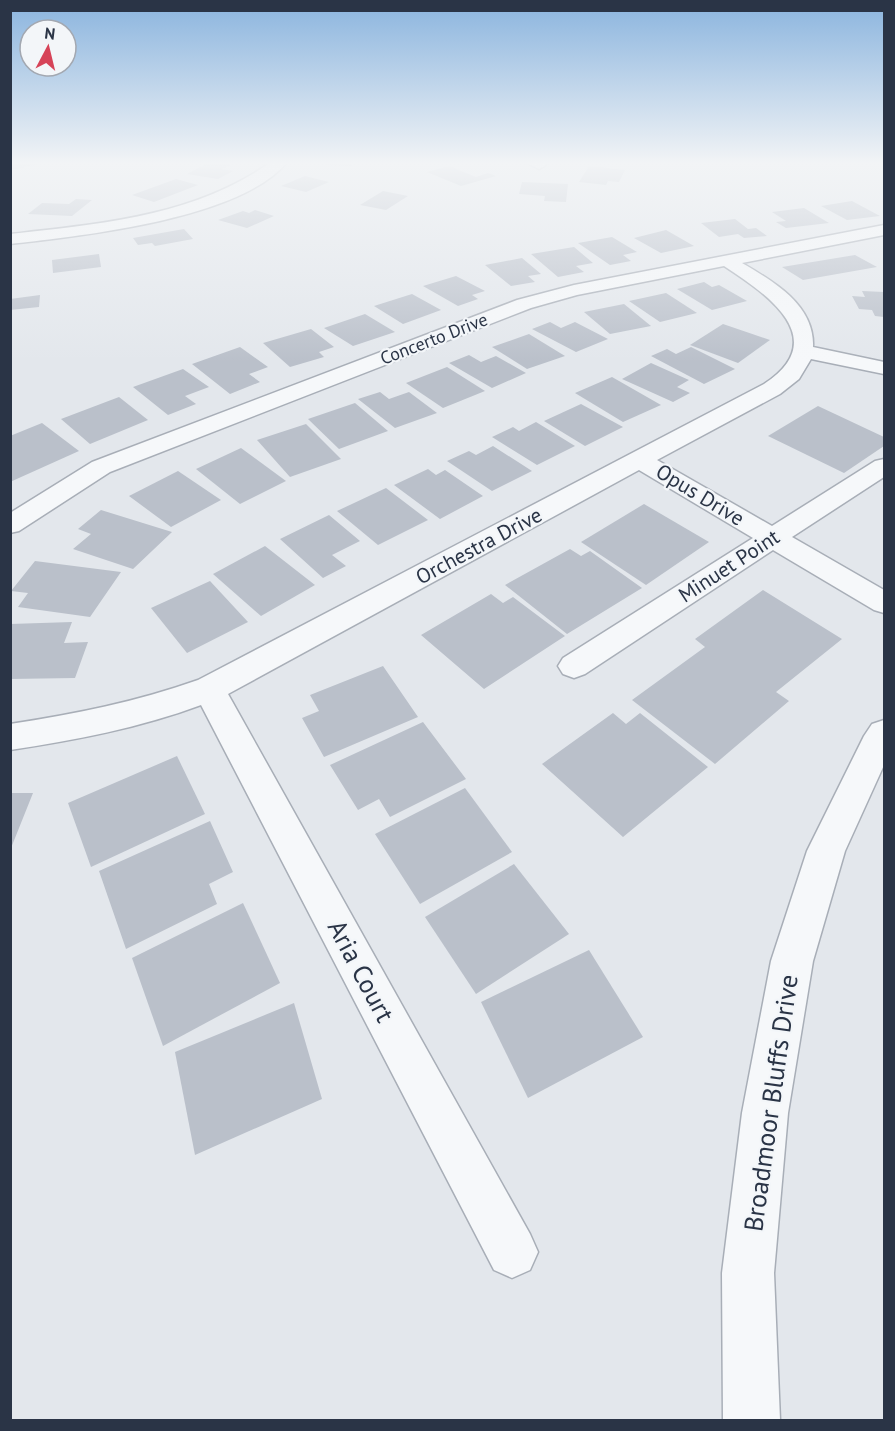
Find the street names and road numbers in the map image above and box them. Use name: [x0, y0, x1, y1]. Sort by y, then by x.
street label: Concerto Drive: [377, 307, 491, 370]
street label: Opus Drive: [651, 458, 749, 532]
street label: Orchestra Drive: [411, 501, 547, 590]
street label: Minuet Point: [673, 523, 784, 608]
street label: Aria Court: [321, 914, 402, 1028]
street label: Broadmoor Bluffs Drive: [736, 972, 805, 1234]

